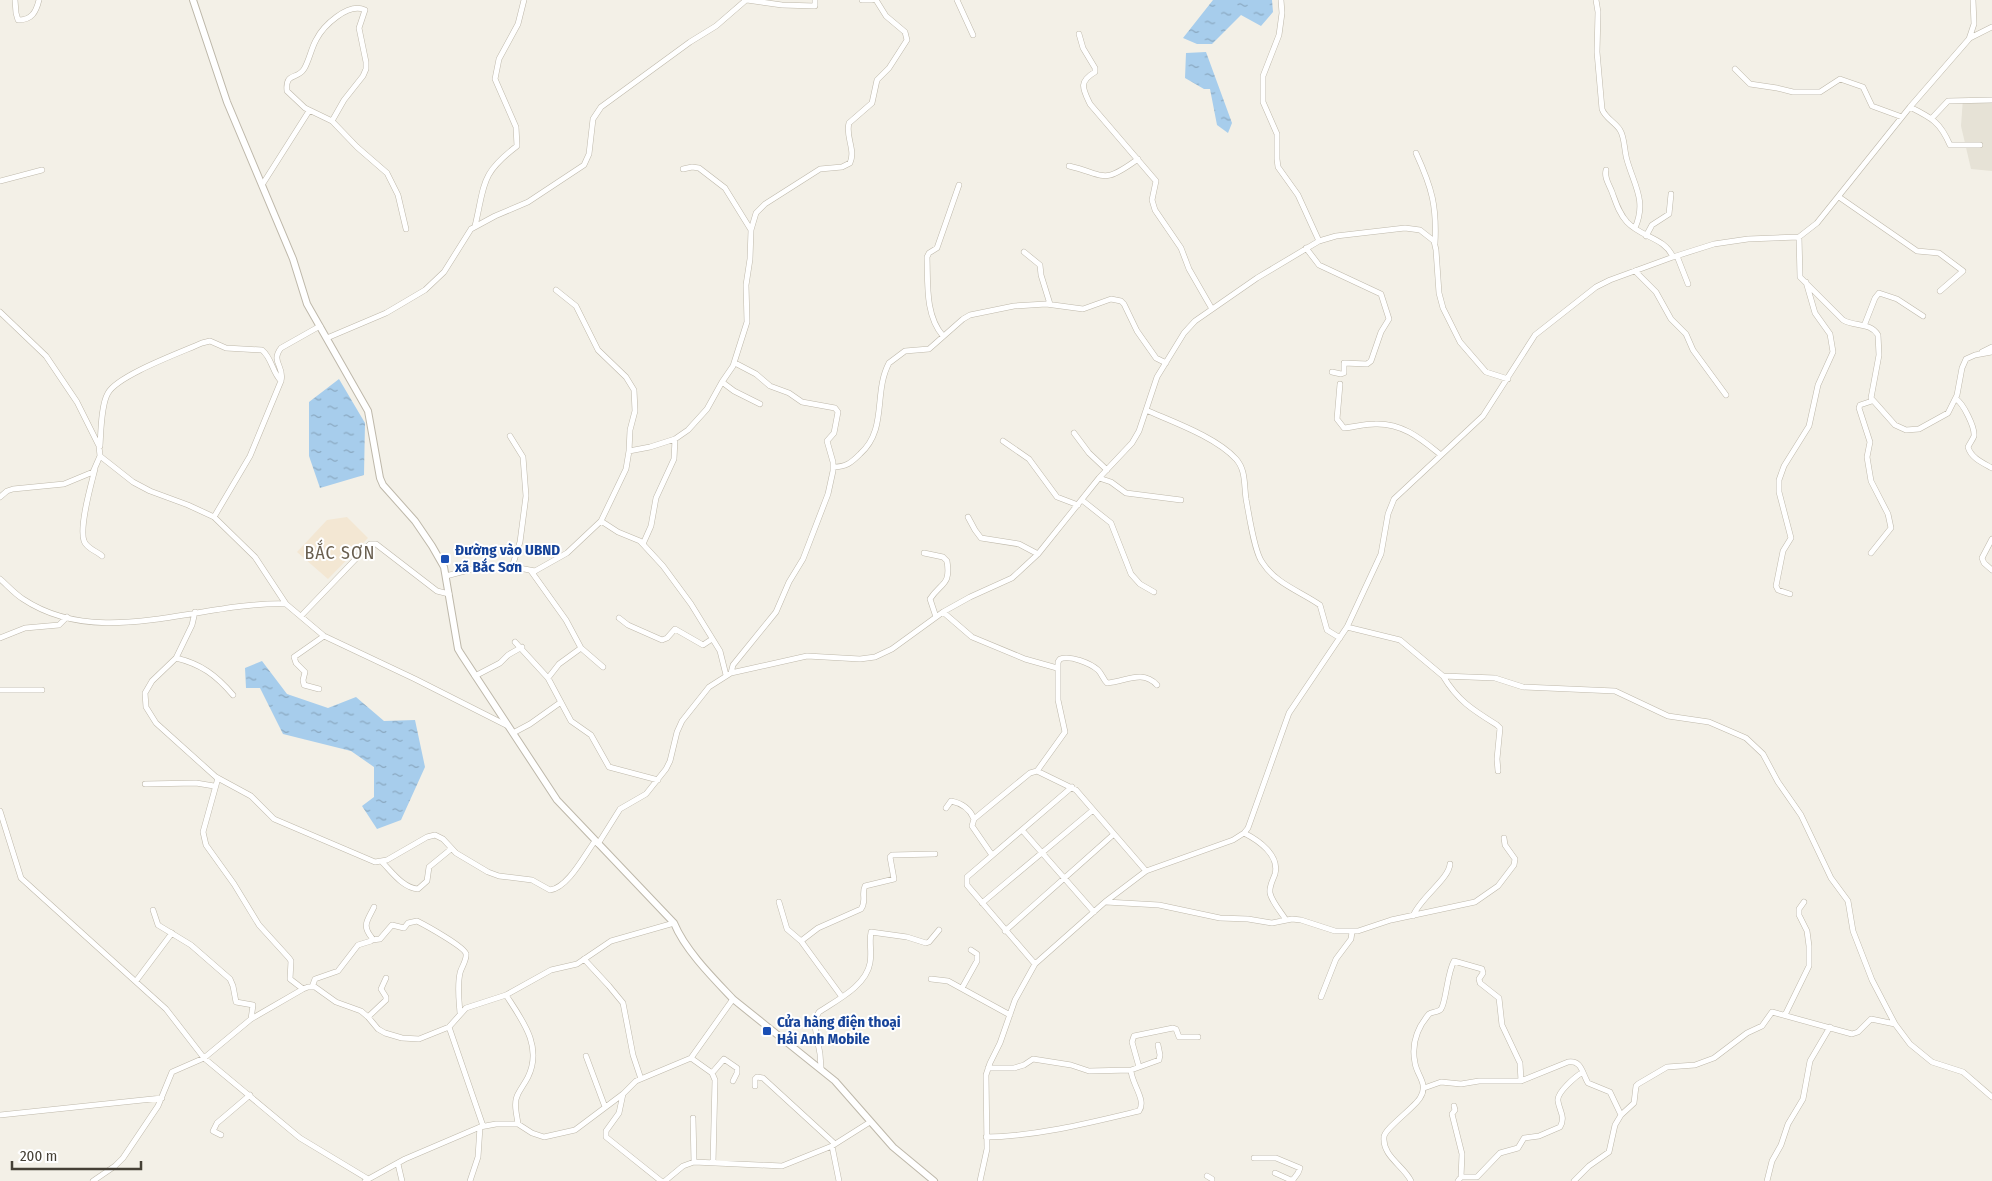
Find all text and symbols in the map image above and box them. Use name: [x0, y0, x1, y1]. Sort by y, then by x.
district label: BẮC SƠN: [305, 539, 375, 564]
place label: Đường vào UBND xã Bắc Sơn: [454, 541, 560, 576]
marker: Đường vào UBND xã Bắc Sơn: [439, 553, 451, 565]
place label: Cửa hàng điện thoại Hải Anh Mobile: [777, 1013, 901, 1048]
marker: Cửa hàng điện thoại Hải Anh Mobile: [761, 1025, 773, 1037]
scale bar: [12, 1138, 141, 1170]
text: 200 m: [20, 1147, 57, 1165]

